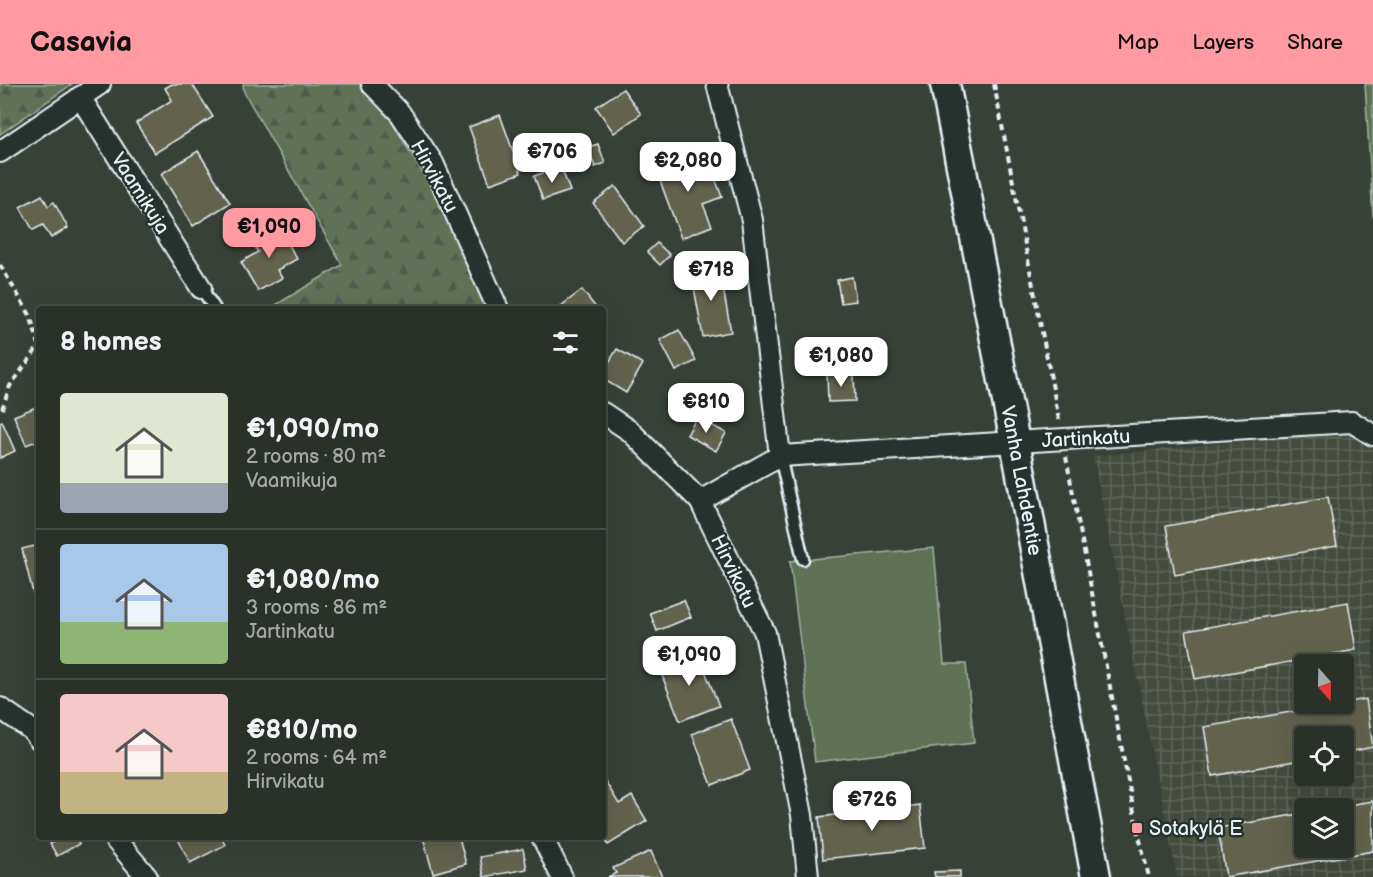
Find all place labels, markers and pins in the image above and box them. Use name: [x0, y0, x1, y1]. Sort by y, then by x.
pin: €706: [516, 133, 588, 184]
pin: €2,080: [639, 142, 737, 193]
pin: €1,090: [220, 208, 318, 259]
pin: €718: [675, 251, 747, 302]
pin: €1,080: [792, 337, 890, 388]
pin: €810: [670, 383, 742, 434]
pin: €1,090: [640, 636, 738, 687]
pin: €726: [836, 781, 908, 832]
place label: Sotakylä E: [1149, 817, 1243, 841]
marker: Sotakylä E: [1130, 821, 1144, 835]

